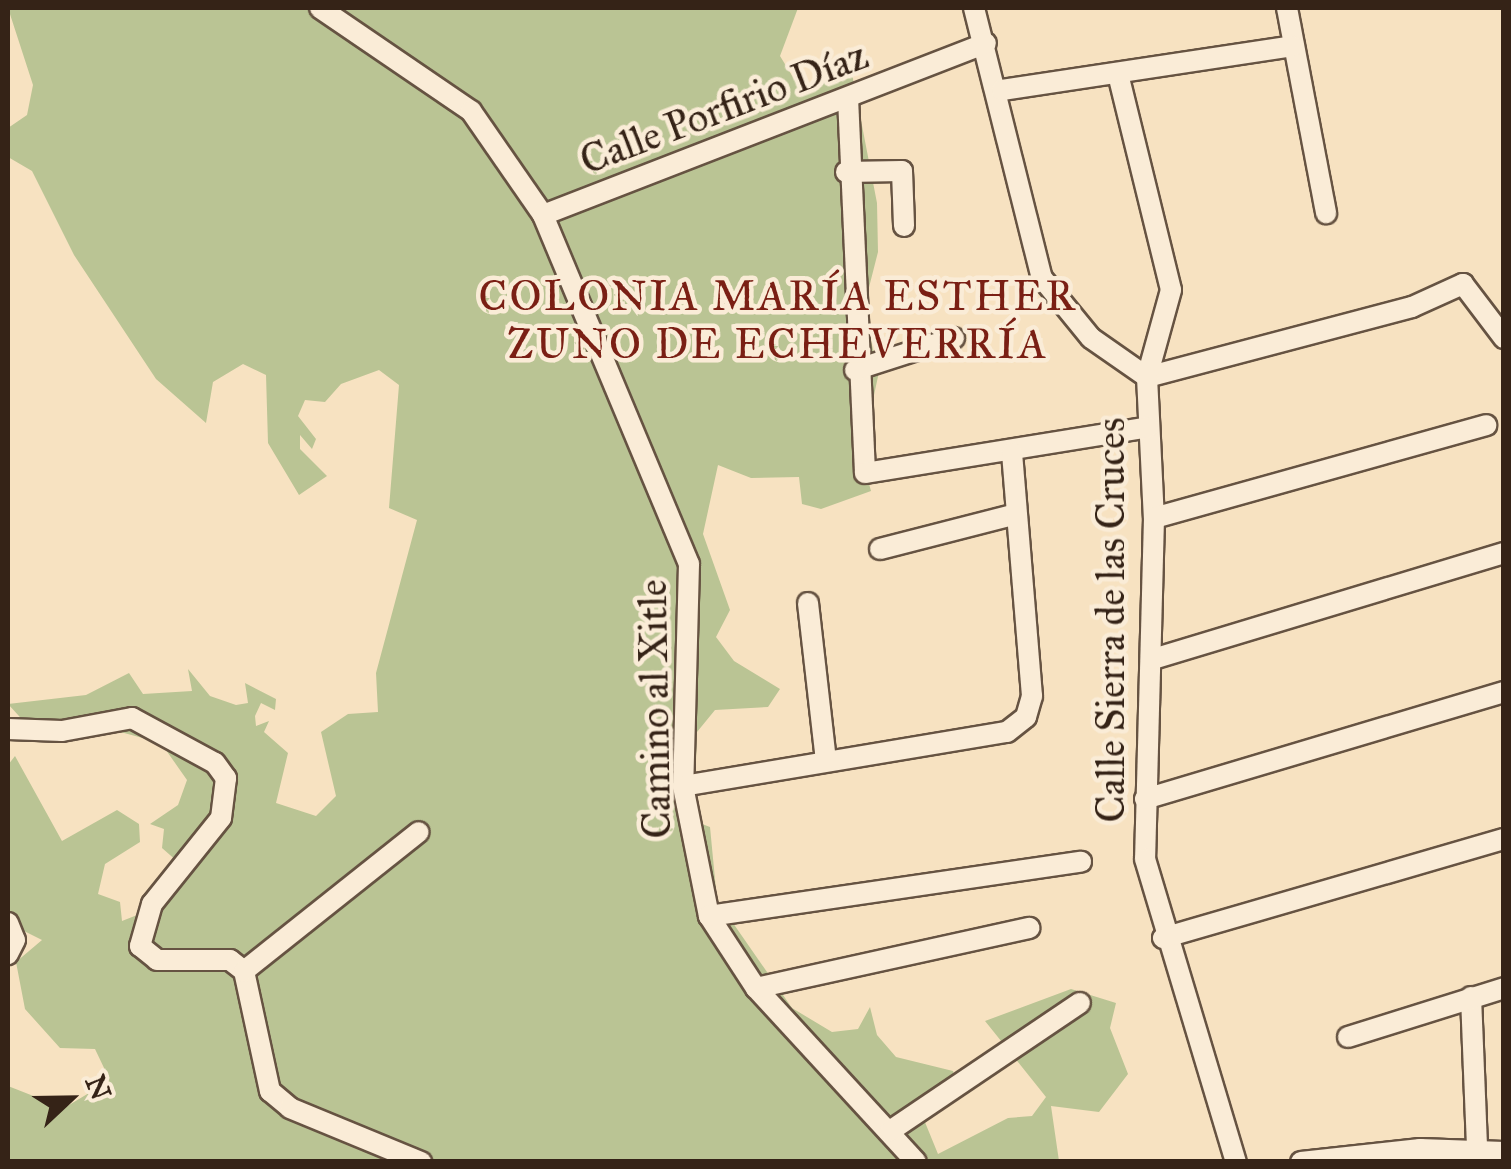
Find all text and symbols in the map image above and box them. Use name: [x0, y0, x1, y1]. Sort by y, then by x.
street label: Calle Porfirio Díaz: [573, 31, 875, 185]
district label: COLONIA MARÍA ESTHER ZUNO DE ECHEVERRÍA: [478, 271, 1078, 370]
street label: Calle Sierra de las Cruces: [1087, 417, 1135, 823]
street label: Camino al Xitle: [629, 579, 681, 839]
north arrow: [20, 1049, 120, 1149]
text: N: [78, 1070, 119, 1105]

